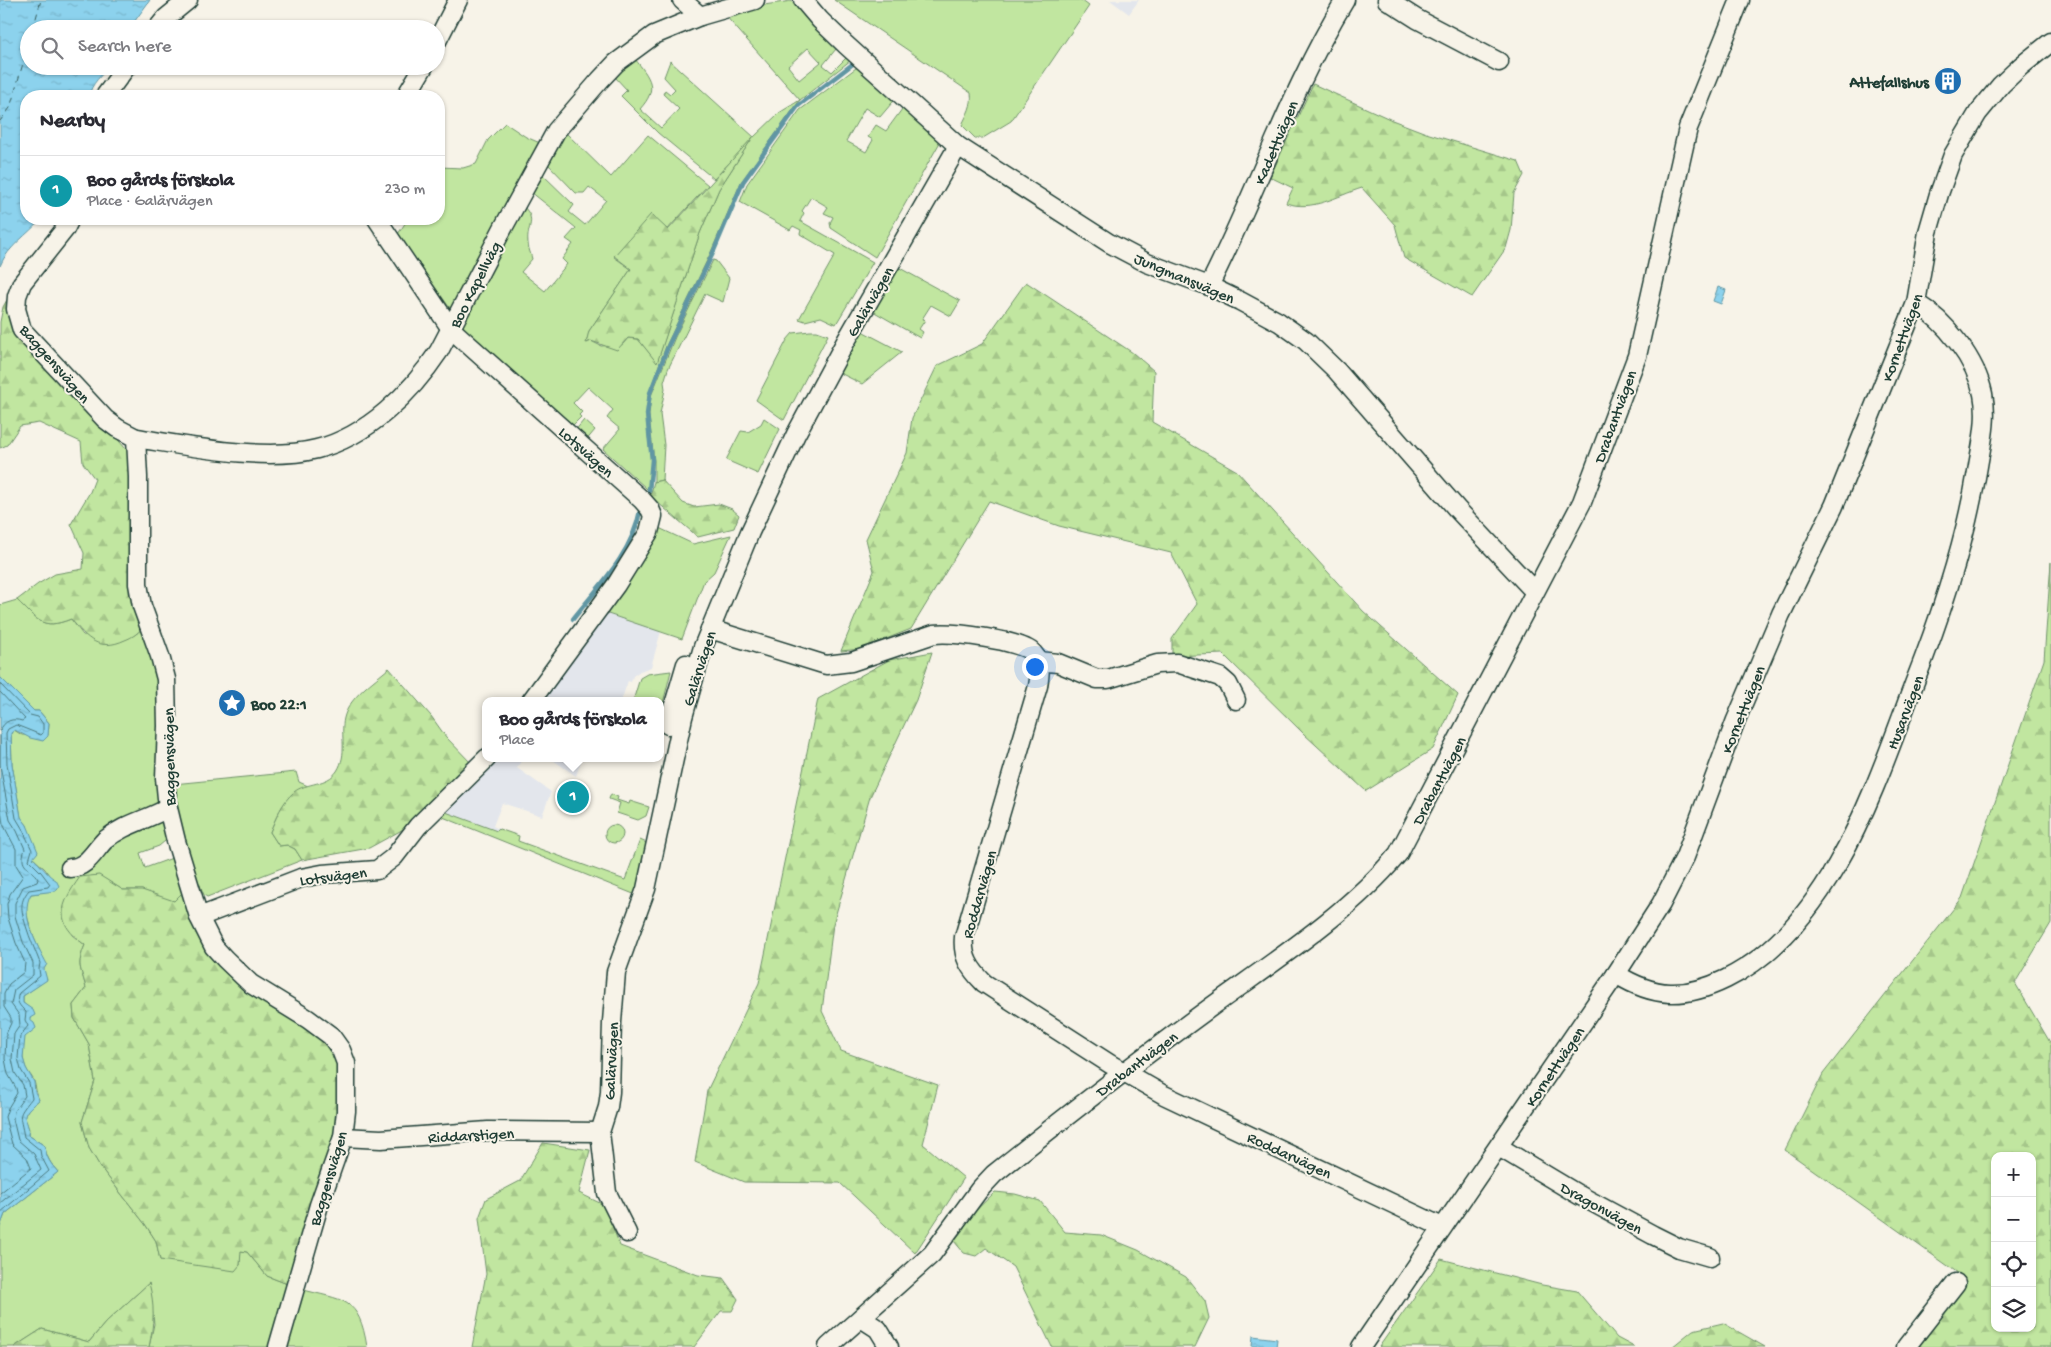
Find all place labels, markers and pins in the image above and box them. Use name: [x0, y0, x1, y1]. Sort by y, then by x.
building icon: Attefallshus: [1933, 66, 1963, 96]
place label: Attefallshus: [1849, 74, 1930, 94]
place icon: Boo 22:1: [217, 688, 247, 718]
place label: Boo 22:1: [250, 697, 307, 716]
pin: 1: [557, 778, 589, 816]

